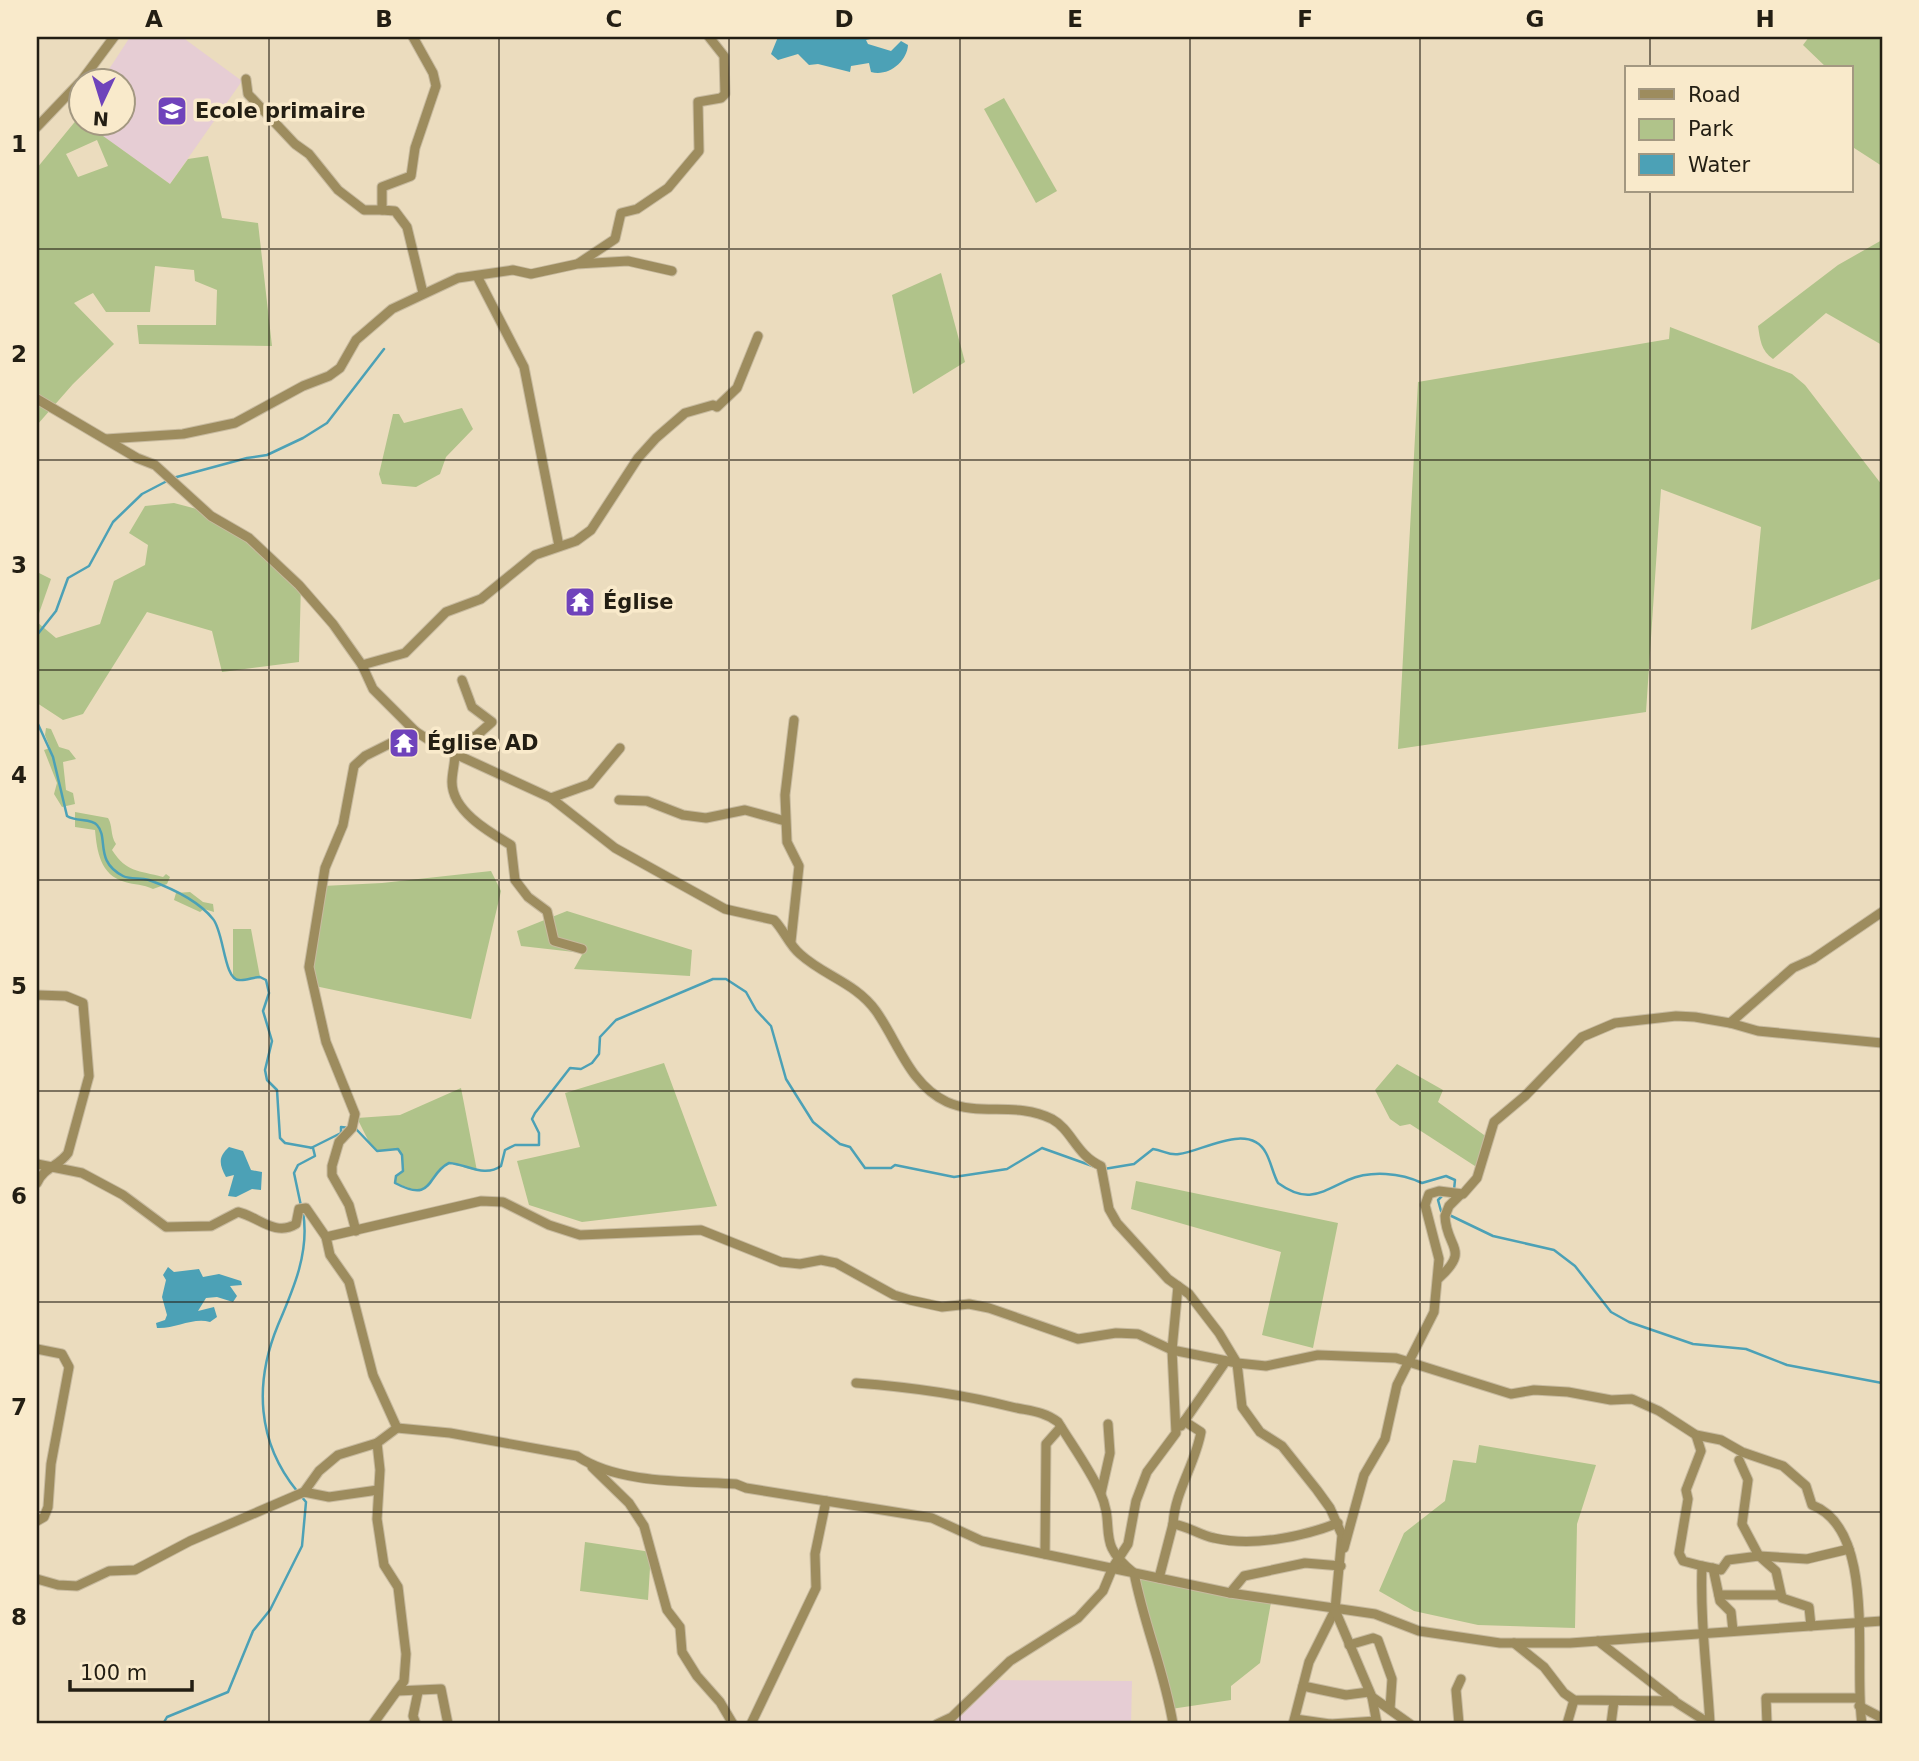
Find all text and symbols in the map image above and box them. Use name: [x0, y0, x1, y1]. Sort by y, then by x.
text: A: [145, 6, 163, 32]
text: B: [375, 6, 393, 32]
text: C: [606, 6, 622, 32]
text: D: [834, 6, 854, 32]
text: E: [1067, 6, 1083, 32]
text: F: [1297, 6, 1313, 32]
text: G: [1526, 6, 1544, 32]
text: H: [1755, 6, 1775, 32]
north arrow: [66, 66, 136, 136]
legend: [1625, 66, 1853, 192]
text: Road: [1688, 83, 1741, 107]
school or university icon: Ecole primaire: [155, 94, 189, 128]
place label: Ecole primaire: [195, 99, 365, 123]
text: N: [92, 107, 110, 130]
text: Park: [1688, 117, 1734, 141]
text: 1: [11, 131, 27, 157]
text: Water: [1688, 153, 1750, 177]
text: 2: [11, 341, 27, 367]
text: 3: [11, 552, 27, 578]
temple icon: Église: [563, 585, 597, 619]
place label: Église: [603, 589, 674, 614]
temple icon: Église AD: [387, 726, 421, 760]
place label: Église AD: [427, 730, 539, 755]
text: 4: [11, 762, 27, 788]
text: 5: [11, 973, 27, 999]
text: 6: [11, 1183, 27, 1209]
text: 7: [11, 1394, 27, 1420]
text: 8: [11, 1604, 27, 1630]
scale bar: [70, 1649, 192, 1693]
text: 100 m: [80, 1661, 147, 1685]

